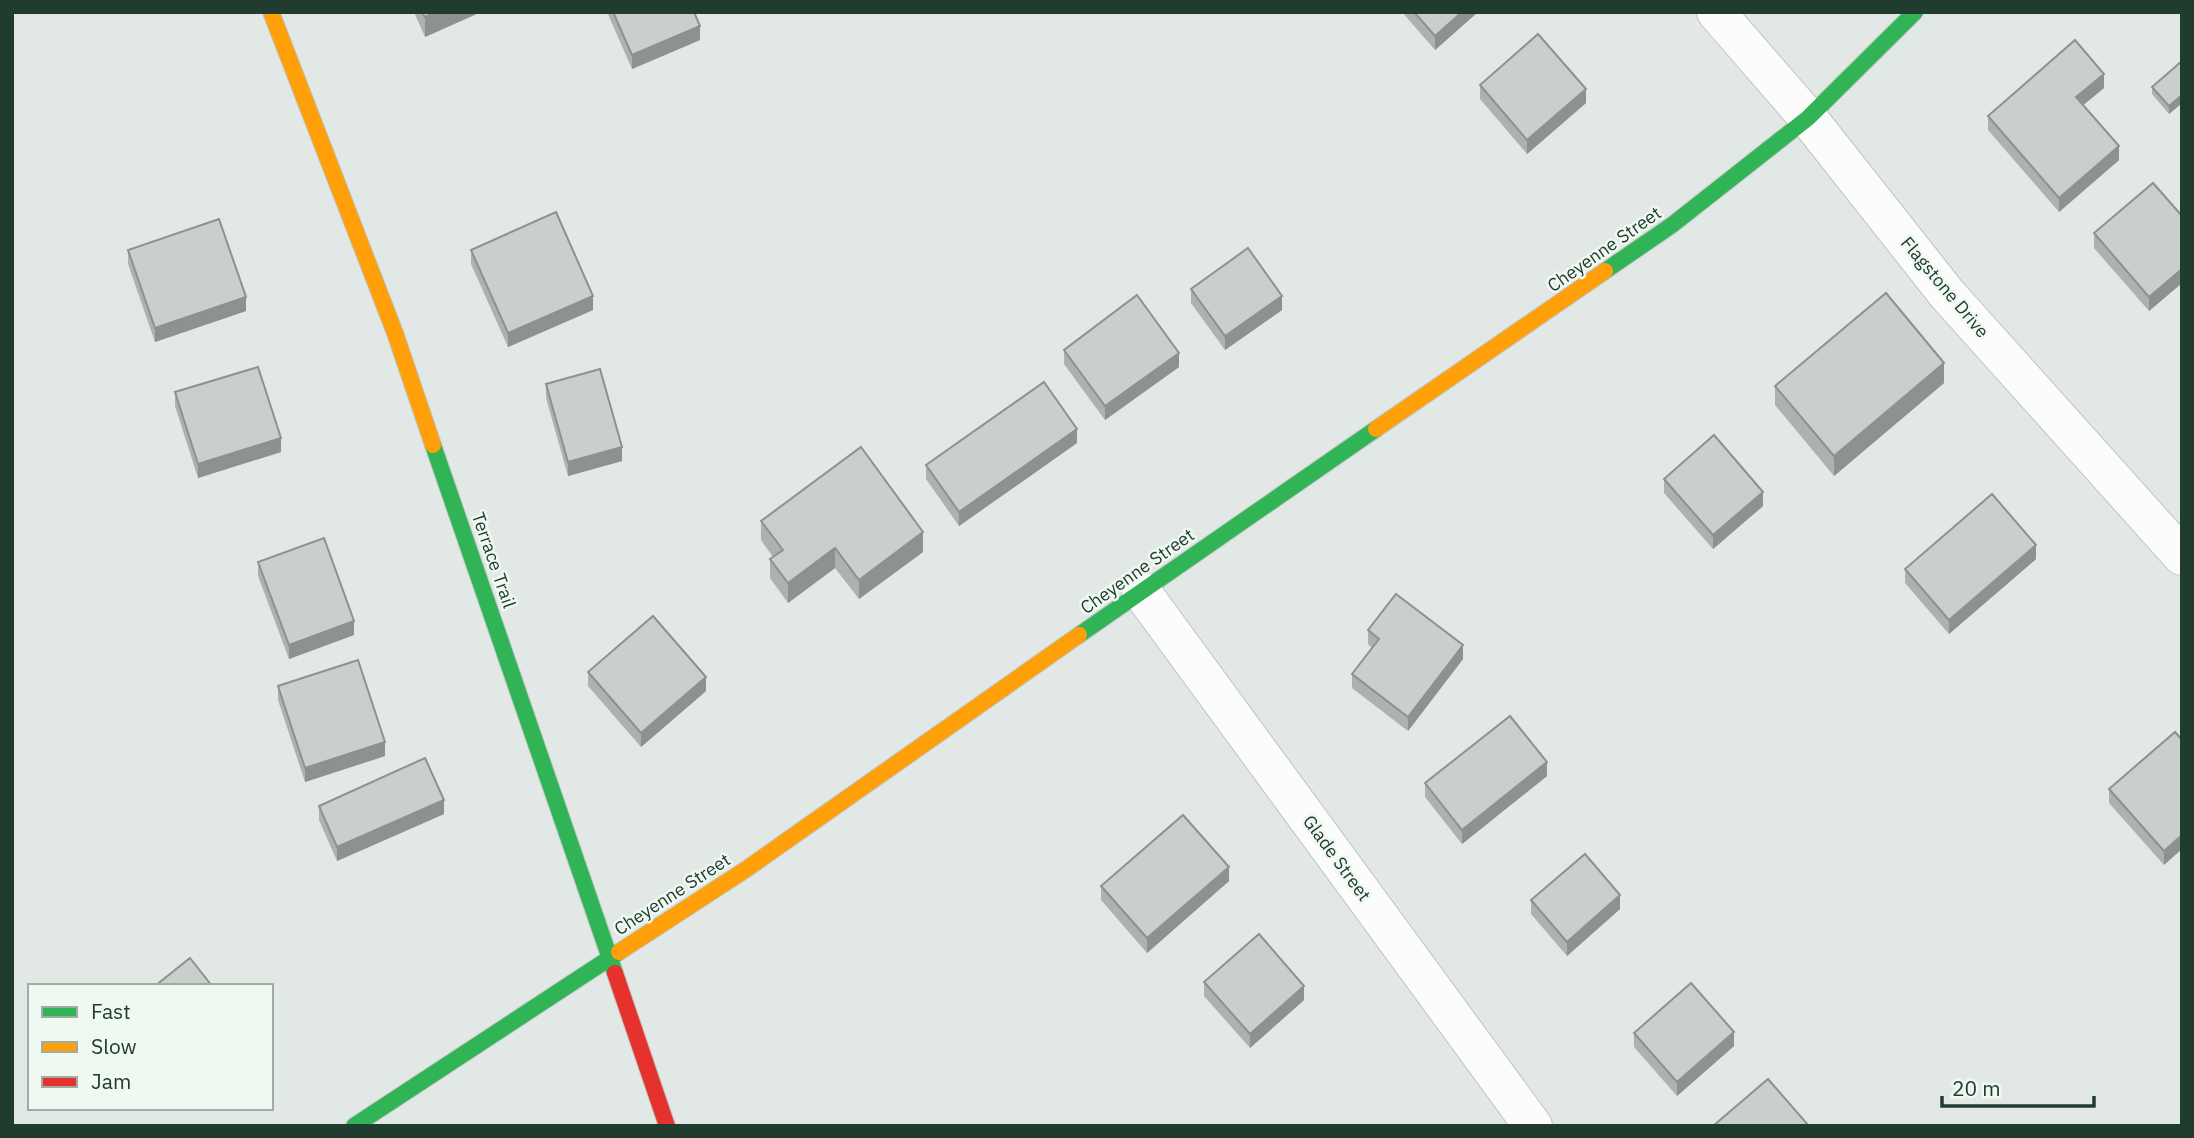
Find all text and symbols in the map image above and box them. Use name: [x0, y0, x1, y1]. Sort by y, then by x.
street label: Cheyenne Street: [1543, 201, 1665, 297]
street label: Flagstone Drive: [1896, 232, 1994, 342]
street label: Terrace Trail: [467, 509, 521, 611]
street label: Cheyenne Street: [1076, 523, 1198, 619]
street label: Glade Street: [1298, 810, 1376, 906]
street label: Cheyenne Street: [610, 848, 734, 940]
legend: [28, 984, 273, 1110]
text: Fast: [91, 997, 131, 1025]
text: Slow: [91, 1032, 137, 1060]
scale bar: [1942, 1064, 2094, 1108]
text: Jam: [91, 1067, 131, 1095]
text: 20 m: [1952, 1074, 2001, 1102]

